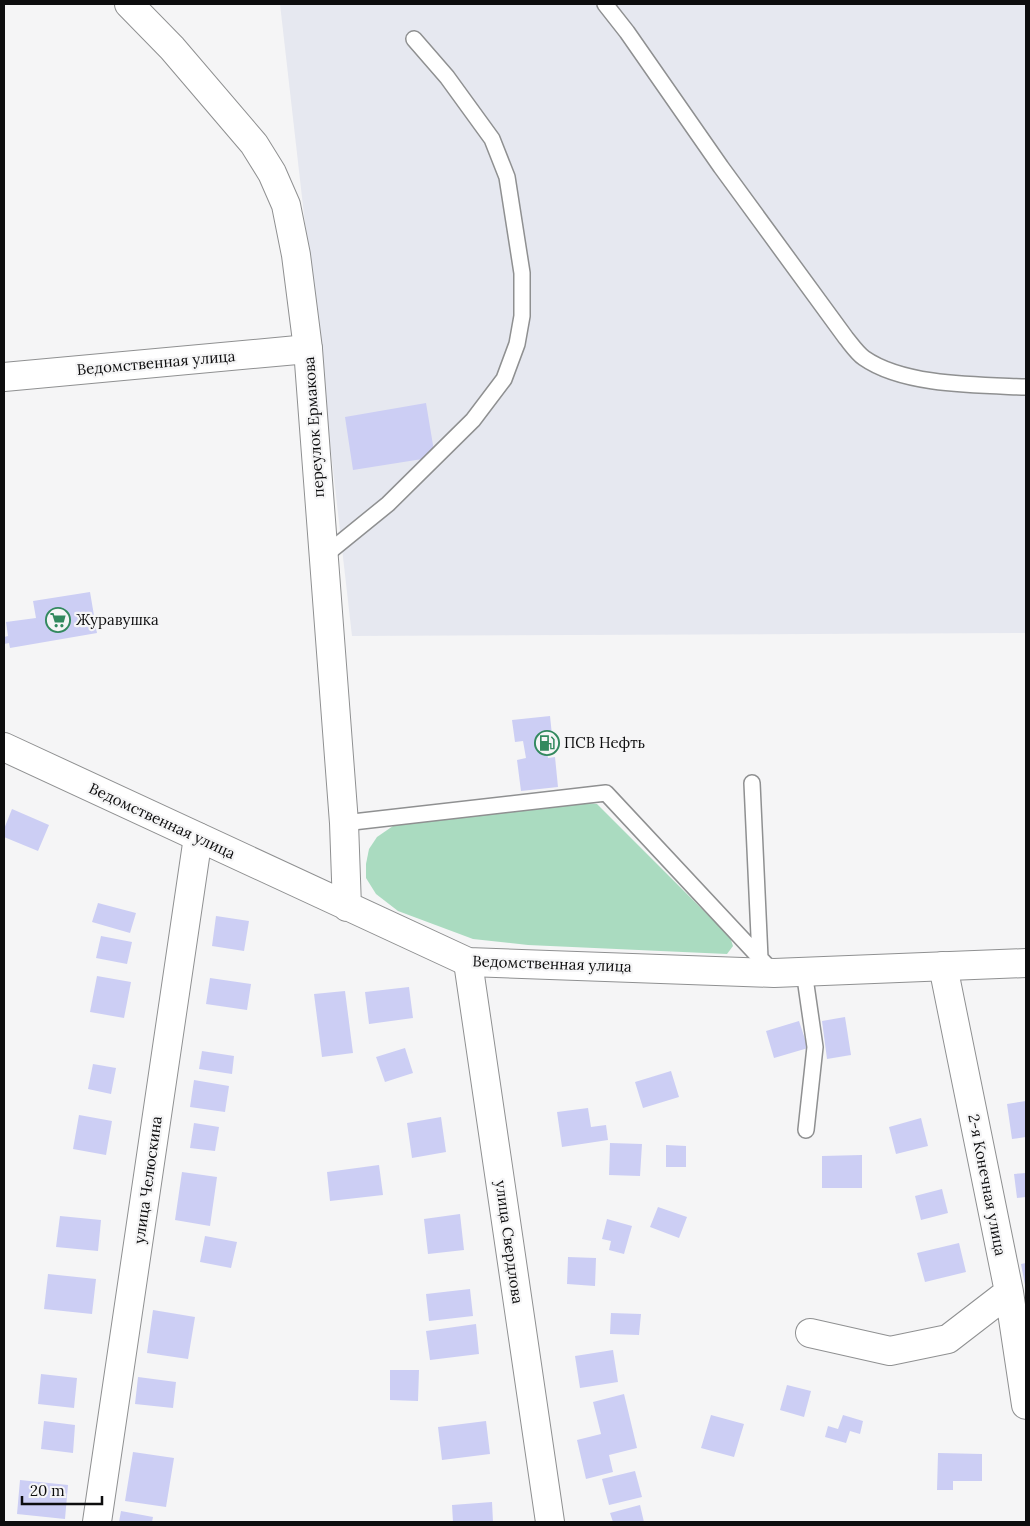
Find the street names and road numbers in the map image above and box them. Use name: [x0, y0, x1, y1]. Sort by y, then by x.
street label: Ведомственная улица: [76, 346, 236, 379]
street label: переулок Ермакова: [299, 356, 328, 498]
street label: Ведомственная улица: [86, 778, 239, 863]
street label: Ведомственная улица: [472, 951, 632, 976]
street label: 2-я Конечная улица: [964, 1112, 1011, 1258]
street label: улица Челюскина: [129, 1114, 166, 1245]
street label: улица Свердлова: [491, 1179, 528, 1305]

